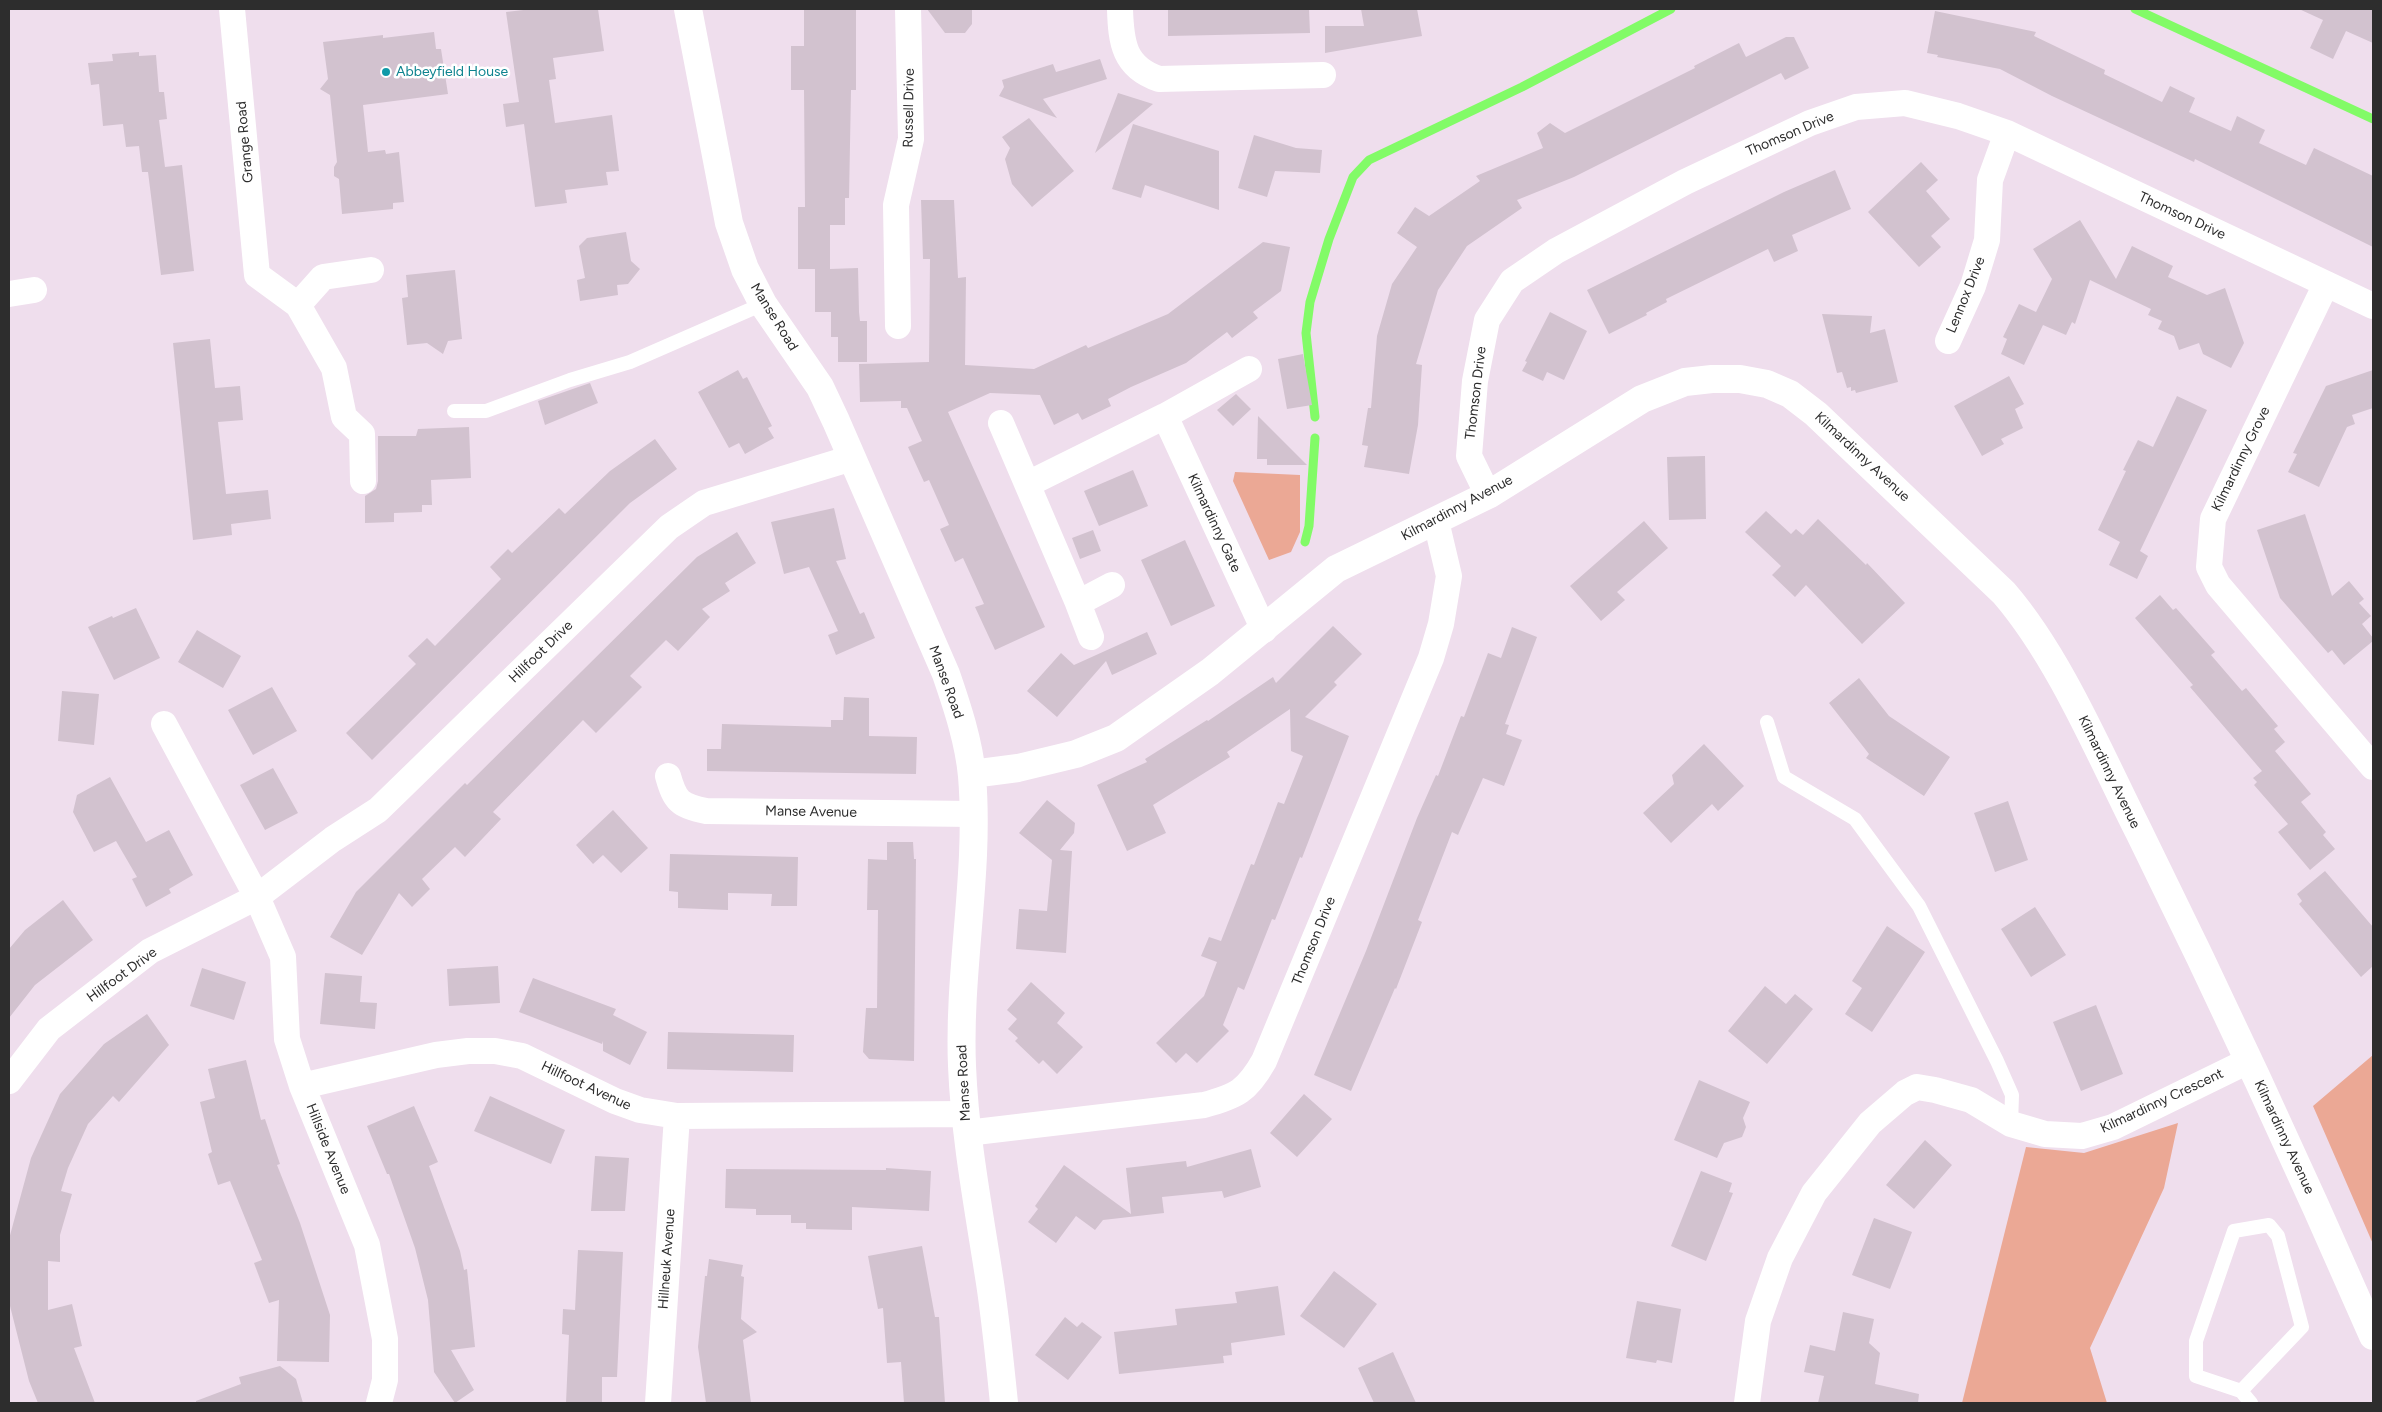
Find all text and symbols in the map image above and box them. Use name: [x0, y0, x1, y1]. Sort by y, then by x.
place label: Abbeyfield House: [396, 64, 508, 80]
marker: Abbeyfield House: [380, 66, 392, 78]
street label: Russell Drive: [900, 68, 918, 148]
street label: Grange Road: [233, 100, 257, 184]
street label: Thomson Drive: [1744, 108, 1836, 160]
street label: Thomson Drive: [2136, 189, 2228, 243]
street label: Lennox Drive: [1943, 254, 1989, 336]
street label: Manse Road: [747, 280, 801, 354]
street label: Thomson Drive: [1462, 345, 1490, 441]
street label: Kilmardinny Grove: [2208, 404, 2274, 514]
street label: Kilmardinny Avenue: [1811, 409, 1913, 505]
street label: Kilmardinny Gate: [1184, 471, 1244, 575]
street label: Kilmardinny Avenue: [1398, 472, 1516, 544]
street label: Hillfoot Drive: [506, 617, 576, 687]
street label: Manse Road: [925, 643, 967, 721]
street label: Kilmardinny Avenue: [2074, 713, 2144, 831]
street label: Manse Avenue: [765, 803, 857, 821]
street label: Thomson Drive: [1289, 894, 1339, 988]
street label: Hillfoot Drive: [84, 944, 160, 1006]
street label: Manse Road: [954, 1044, 974, 1122]
street label: Hillfoot Avenue: [538, 1058, 634, 1114]
street label: Kilmardinny Crescent: [2098, 1065, 2226, 1137]
street label: Kilmardinny Avenue: [2250, 1077, 2318, 1197]
street label: Hillside Avenue: [302, 1101, 354, 1197]
street label: Hillneuk Avenue: [655, 1208, 679, 1310]

